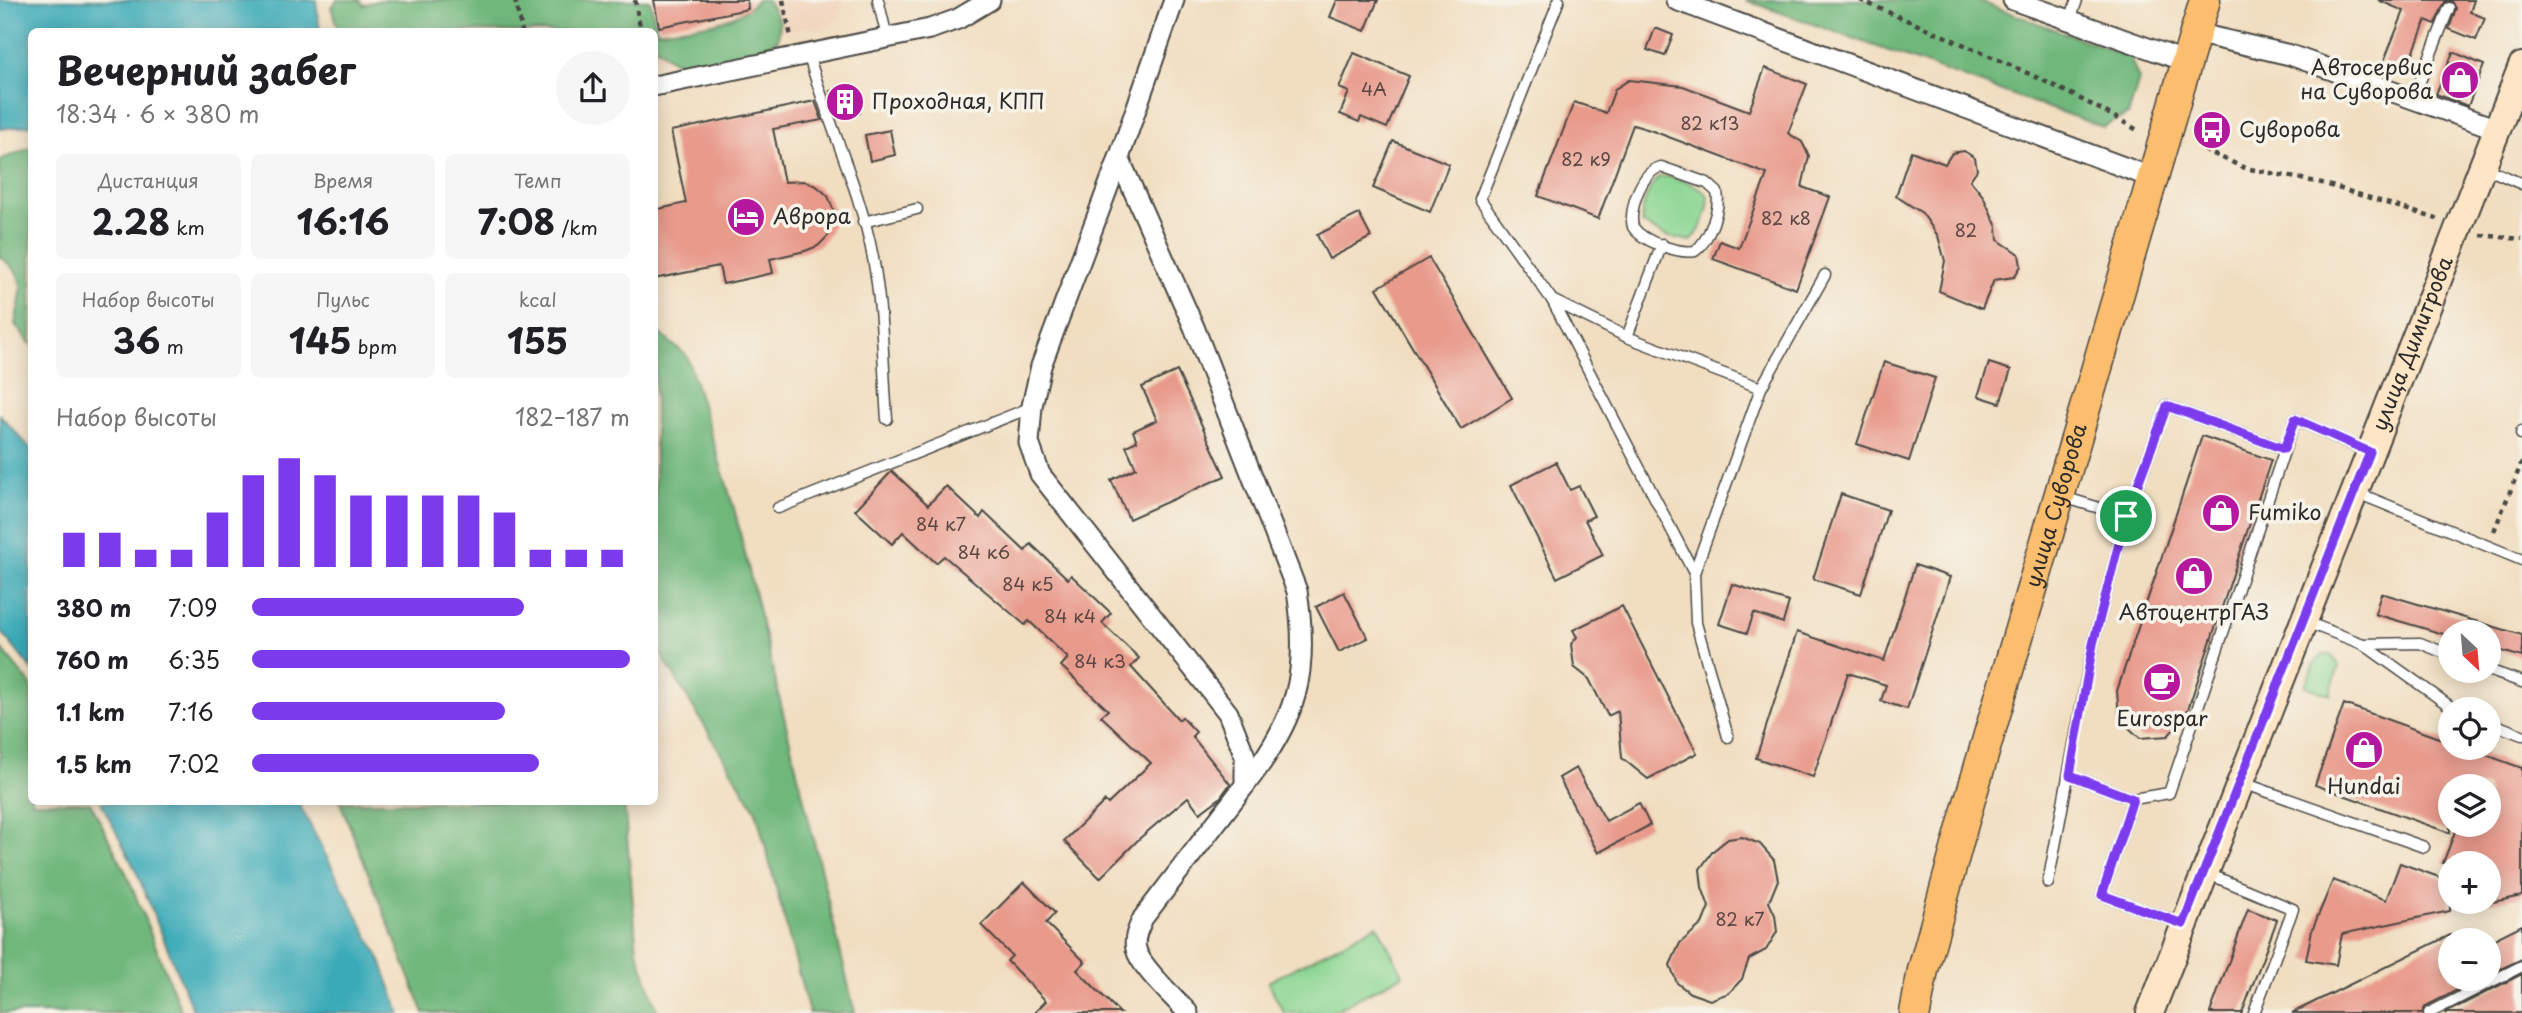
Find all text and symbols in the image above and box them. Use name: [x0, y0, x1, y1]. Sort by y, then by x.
text: Вечерний забег: [56, 41, 356, 98]
place label: Автосервис на Суворова: [2300, 50, 2433, 106]
button: share: [556, 51, 630, 125]
shop icon: Автосервис на Суворова: [2439, 59, 2481, 101]
house number: 4А: [1361, 75, 1387, 102]
building icon: Проходная, КПП: [824, 81, 866, 123]
place label: Проходная, КПП: [872, 84, 1045, 116]
text: 18:34 · 6 × 380 m: [56, 96, 259, 131]
house number: 82 к13: [1681, 109, 1739, 136]
bus stop icon: Суворова: [2191, 109, 2233, 151]
place label: Суворова: [2239, 112, 2340, 144]
house number: 82 к9: [1561, 145, 1611, 172]
text: Дистанция: [98, 166, 199, 194]
text: Время: [313, 166, 373, 194]
text: Темп: [514, 166, 562, 194]
text: 2.28: [92, 194, 170, 247]
text: 16:16: [296, 194, 390, 247]
text: 7:08: [478, 194, 555, 247]
hotel icon: Аврора: [725, 196, 767, 238]
place label: Аврора: [773, 199, 851, 231]
house number: 82 к8: [1761, 204, 1811, 231]
text: km: [170, 213, 205, 241]
text: /km: [555, 213, 598, 241]
house number: 82: [1955, 216, 1977, 243]
street label: улица Димитрова: [2362, 251, 2460, 435]
text: Набор высоты: [82, 285, 215, 313]
text: Пульс: [316, 285, 370, 313]
text: kcal: [519, 285, 557, 313]
text: 36: [113, 313, 160, 366]
text: 145: [289, 313, 352, 366]
text: 155: [507, 313, 568, 366]
text: m: [160, 332, 184, 360]
text: bpm: [352, 332, 397, 360]
text: Набор высоты: [56, 399, 217, 434]
text: 182–187 m: [515, 399, 630, 434]
street label: улица Суворова: [2015, 419, 2094, 591]
pin: [2096, 486, 2156, 546]
shop icon: Fumiko: [2200, 492, 2242, 534]
place label: Fumiko: [2248, 495, 2321, 527]
icon: arrive: [2107, 497, 2145, 535]
house number: 84 к7: [916, 510, 966, 537]
house number: 84 к6: [958, 538, 1010, 565]
shop icon: АвтоцентрГАЗ: [2173, 555, 2215, 597]
house number: 84 к5: [1002, 570, 1054, 597]
text: 380 m: [56, 590, 131, 625]
text: 7:09: [168, 590, 218, 625]
place label: АвтоцентрГАЗ: [2119, 595, 2269, 627]
house number: 84 к4: [1044, 602, 1096, 629]
north arrow: [2438, 620, 2501, 682]
map controls: [2438, 620, 2501, 991]
text: 760 m: [56, 642, 129, 677]
text: 6:35: [168, 642, 220, 677]
house number: 84 к3: [1074, 647, 1126, 674]
cafe icon: Eurospar: [2141, 661, 2183, 703]
text: 1.1 km: [56, 694, 125, 729]
text: 7:16: [168, 694, 214, 729]
button: locate: [2438, 697, 2501, 760]
place label: Eurospar: [2116, 701, 2208, 733]
shop icon: Hundai: [2343, 729, 2385, 771]
text: 1.5 km: [56, 746, 132, 781]
text: 7:02: [168, 746, 220, 781]
place label: Hundai: [2327, 769, 2401, 801]
button: layers: [2438, 774, 2501, 837]
button: +: [2438, 851, 2501, 914]
house number: 82 к7: [1715, 905, 1765, 932]
button: −: [2438, 928, 2501, 991]

